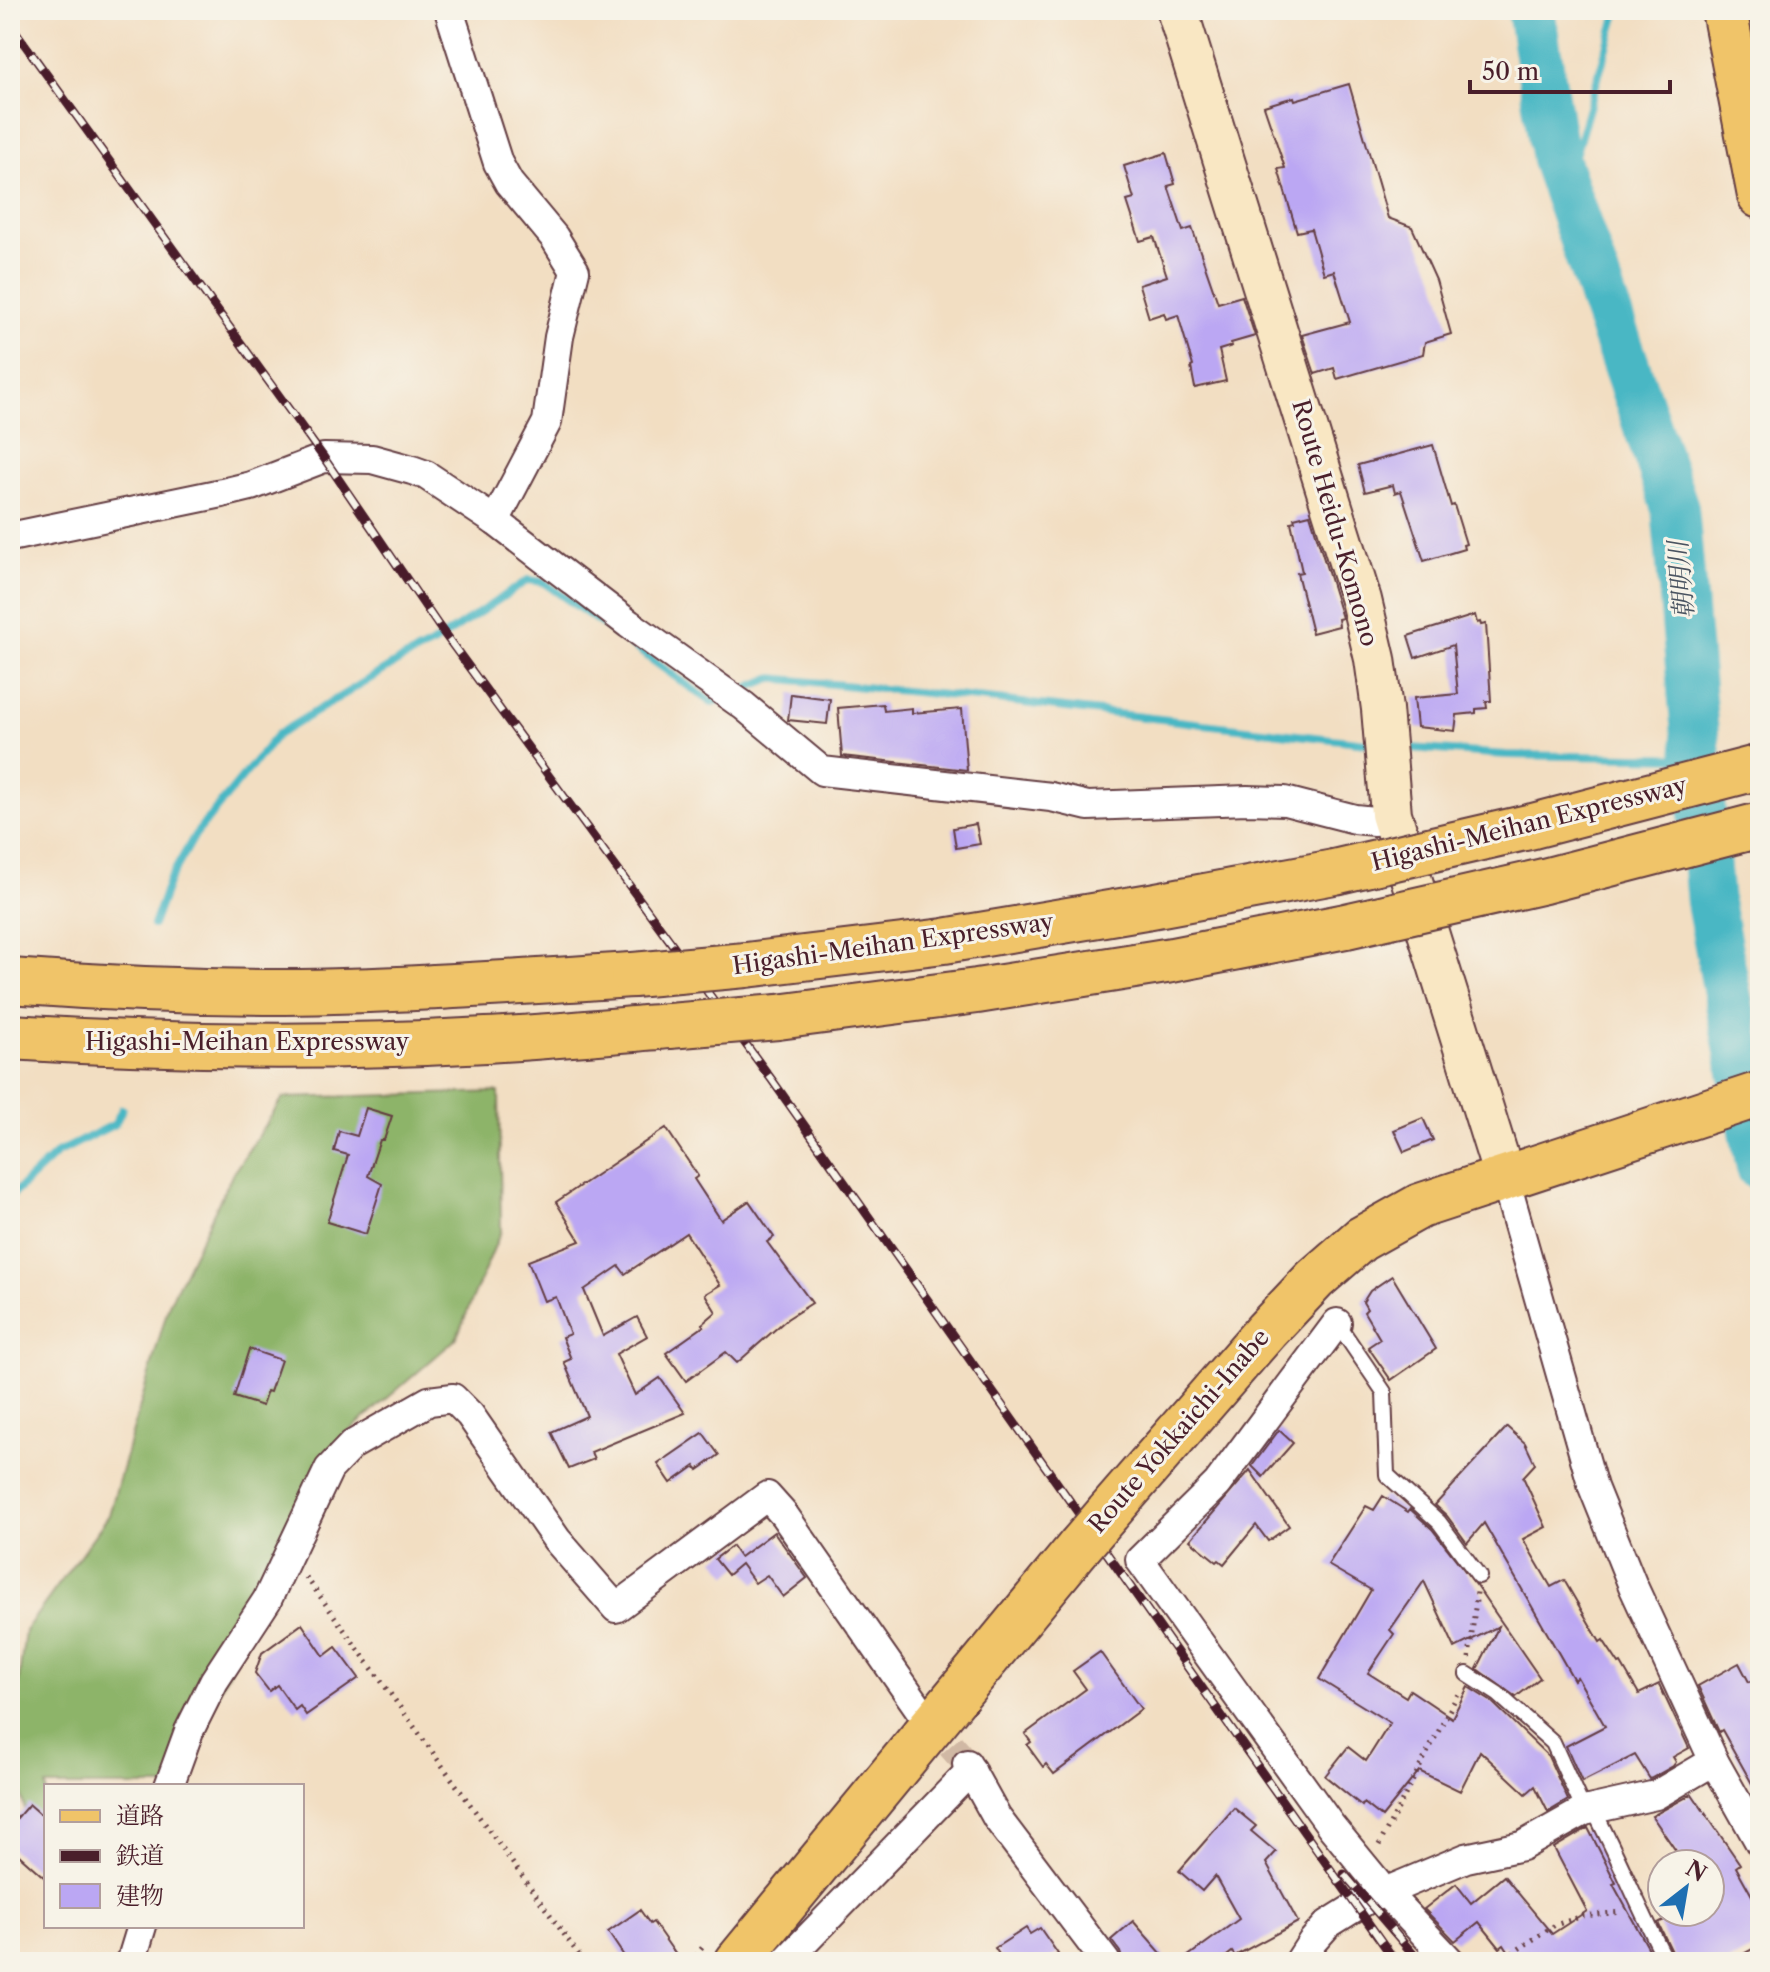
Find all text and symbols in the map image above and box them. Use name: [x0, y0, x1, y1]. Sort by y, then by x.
scale bar: [1470, 44, 1670, 94]
text: 50 m: [1482, 57, 1539, 86]
street label: Route Heidu-Komono: [1286, 396, 1385, 650]
water label: 朝明川: [1661, 537, 1700, 620]
street label: Higashi-Meihan Expressway: [1368, 770, 1690, 877]
street label: Higashi-Meihan Expressway: [730, 907, 1056, 980]
street label: Higashi-Meihan Expressway: [85, 1027, 410, 1056]
street label: Route Yokkaichi-Inabe: [1082, 1323, 1275, 1539]
legend: [44, 1784, 304, 1928]
text: 道路: [116, 1801, 164, 1830]
text: 鉄道: [116, 1841, 164, 1870]
north arrow: [1646, 1848, 1726, 1928]
text: N: [1681, 1855, 1711, 1888]
text: 建物: [116, 1881, 164, 1910]

